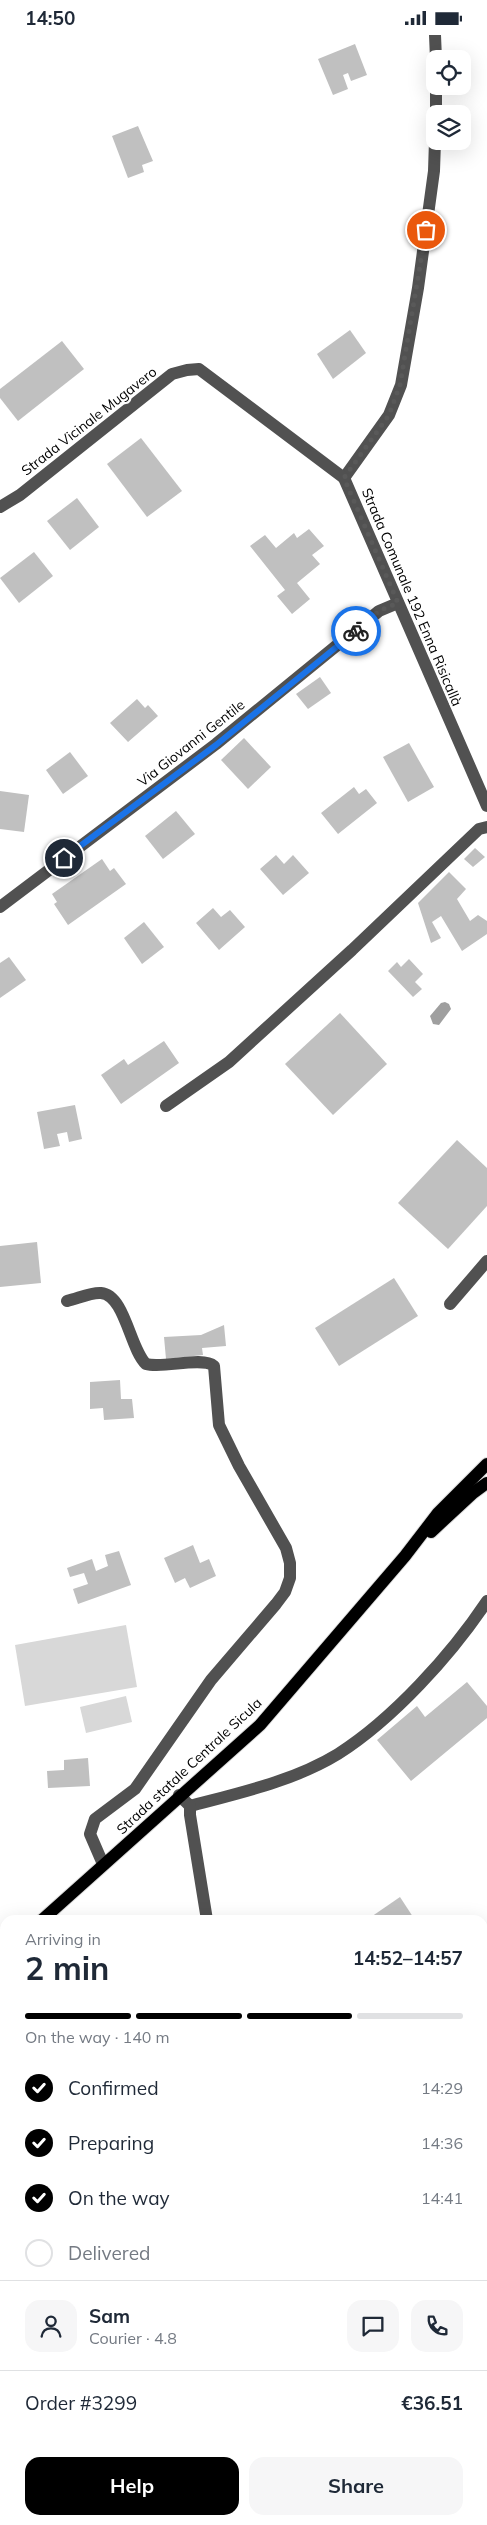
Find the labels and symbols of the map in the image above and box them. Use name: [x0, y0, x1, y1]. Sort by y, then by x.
pin: [405, 209, 447, 251]
street label: Strada Vicinale Mugavero: [18, 363, 160, 479]
street label: Strada Comunale 192 Enna Risicallà: [358, 485, 466, 709]
courier: [331, 606, 381, 656]
street label: Via Giovanni Gentile: [134, 696, 248, 790]
pin: [43, 837, 85, 879]
street label: Strada statale Centrale Sicula: [113, 1694, 265, 1838]

